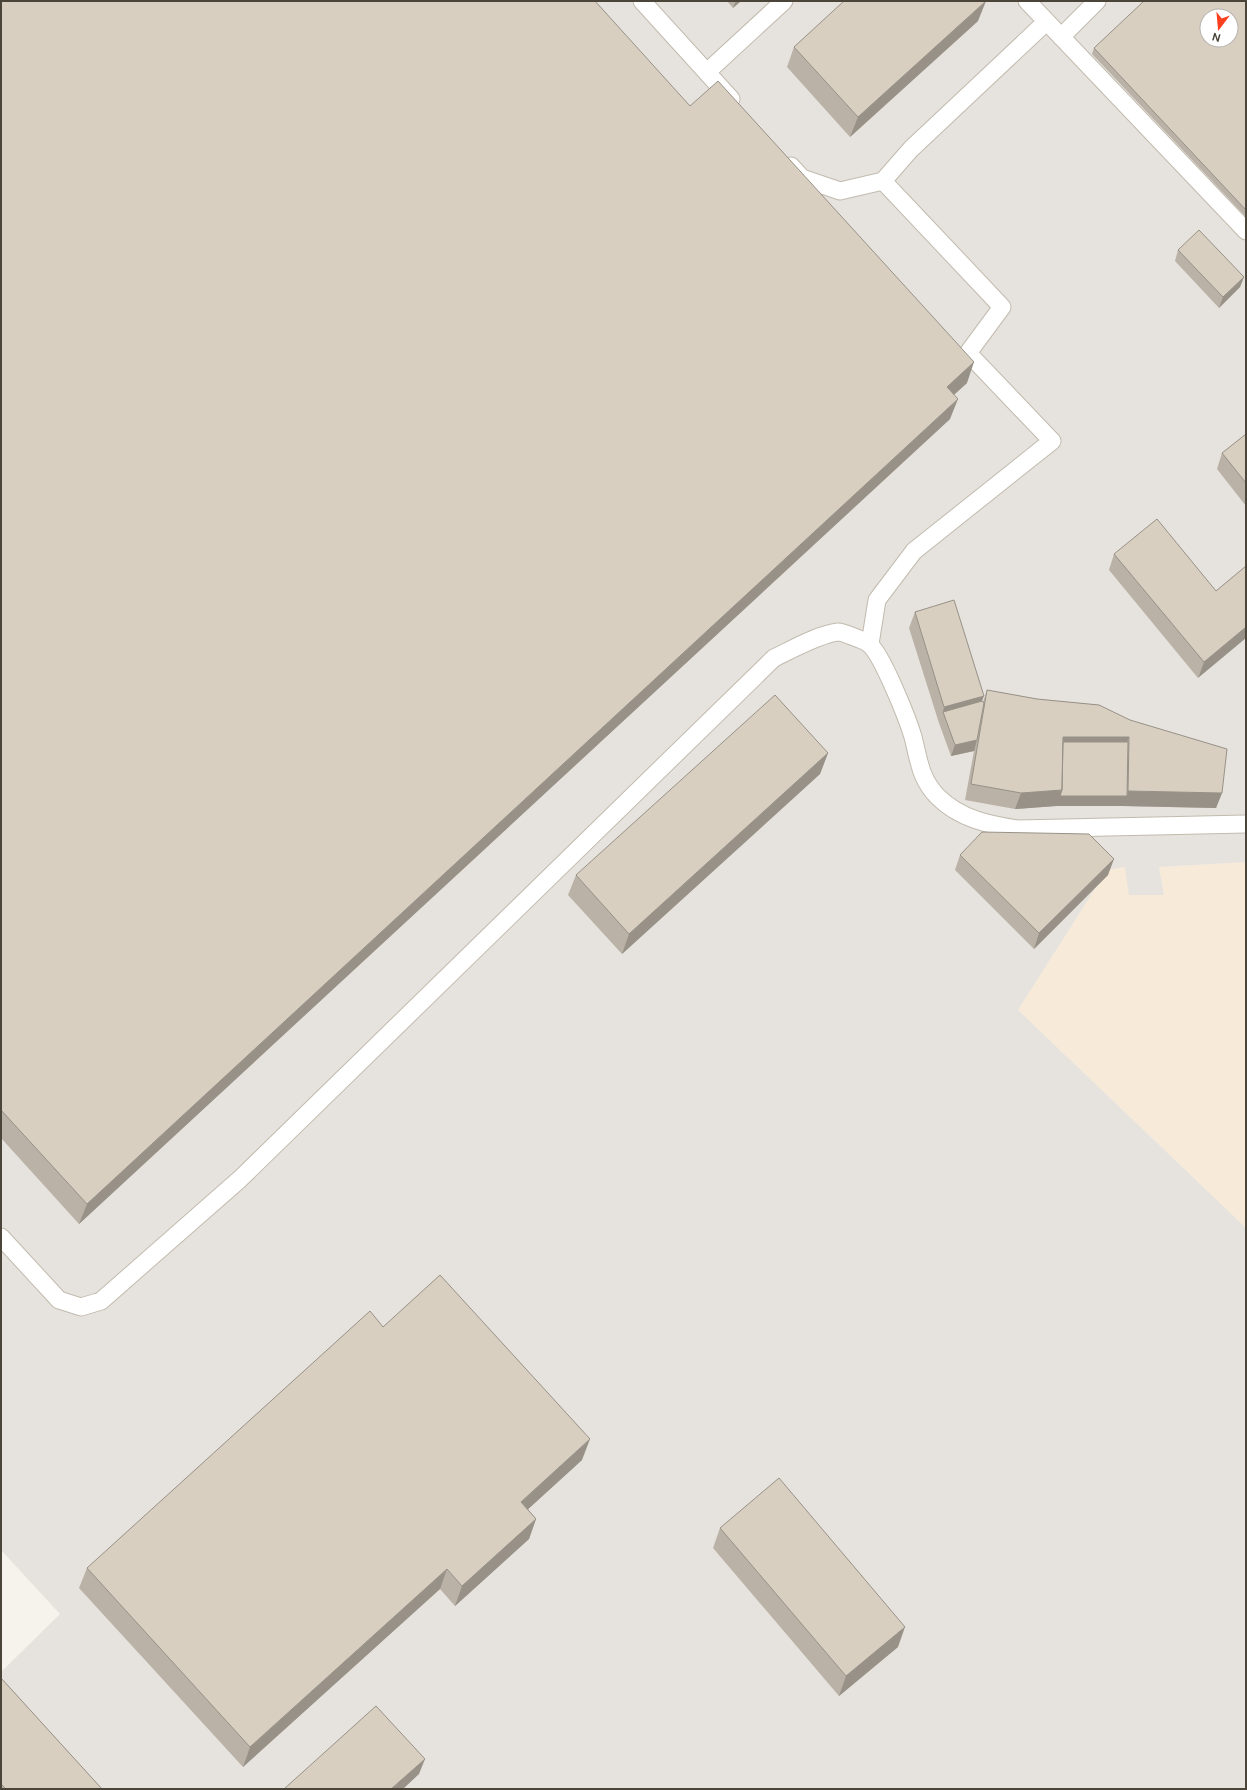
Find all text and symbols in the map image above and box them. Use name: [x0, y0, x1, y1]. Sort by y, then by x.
north arrow: [1199, 8, 1239, 48]
text: N: [1210, 30, 1222, 45]

